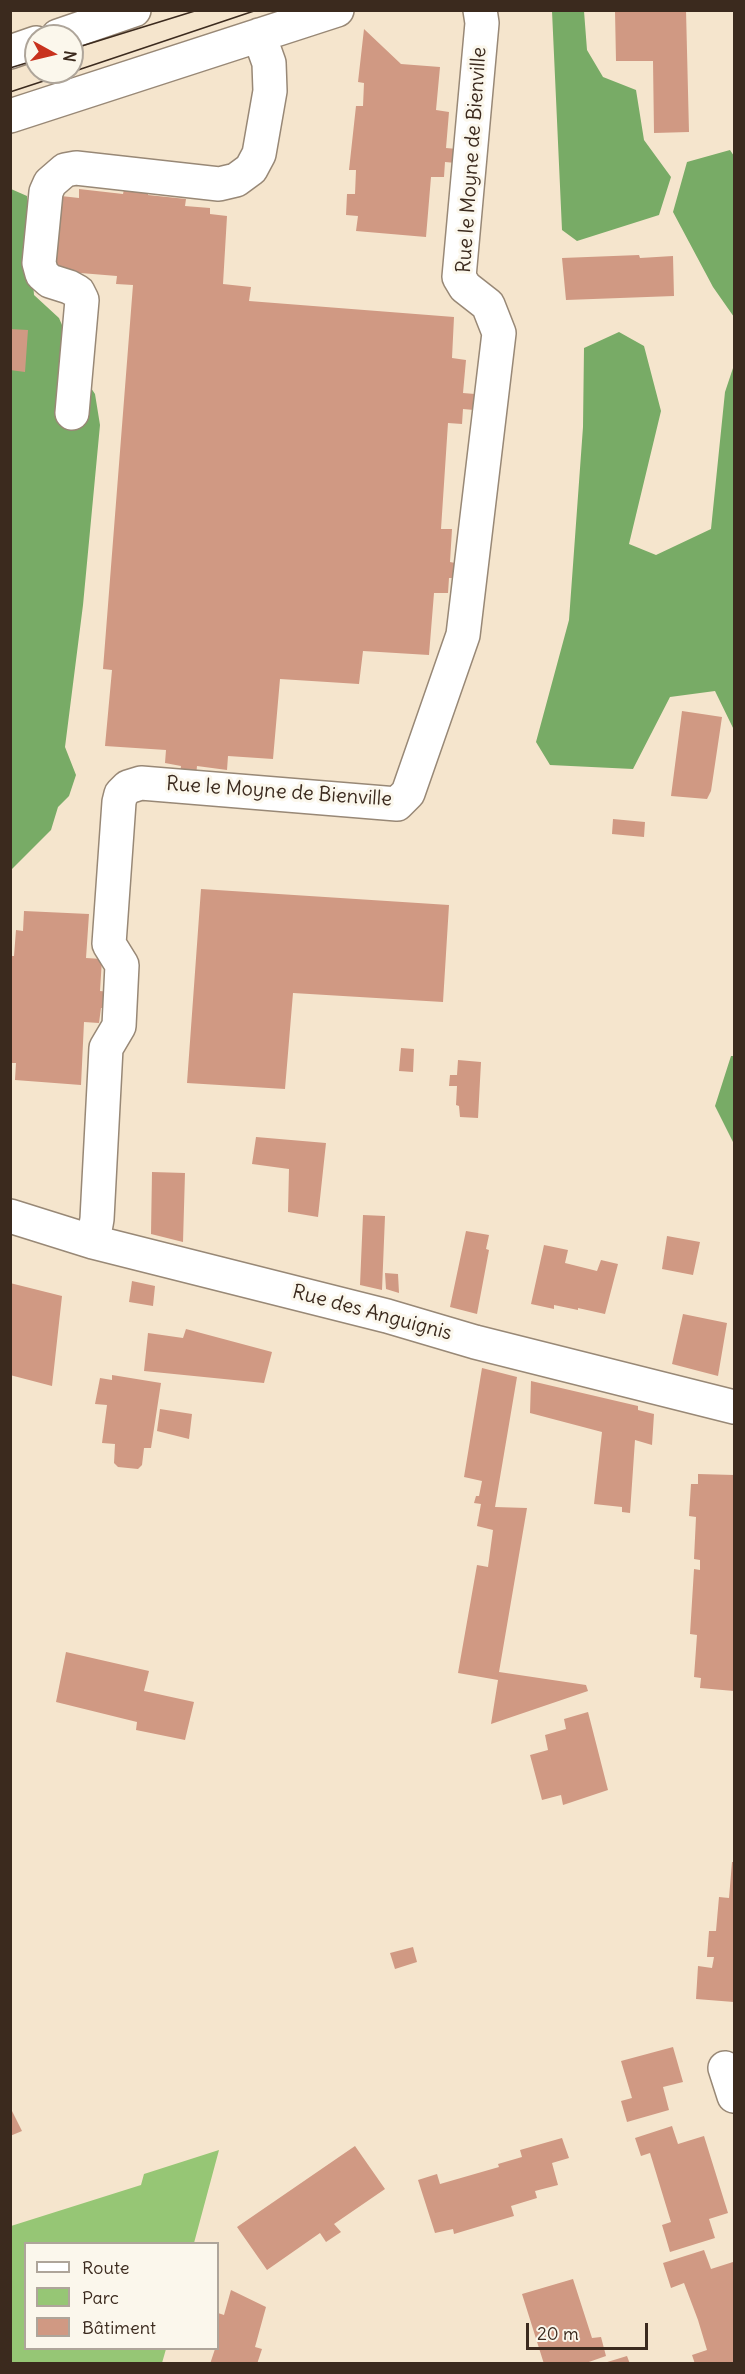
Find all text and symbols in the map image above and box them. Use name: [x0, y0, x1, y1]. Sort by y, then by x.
north arrow: [24, 24, 84, 84]
street label: Rue le Moyne de Bienville: [452, 46, 492, 274]
text: N: [59, 49, 81, 63]
street label: Rue le Moyne de Bienville: [165, 772, 393, 812]
street label: Rue des Anguignis: [290, 1280, 454, 1346]
legend: [24, 2242, 219, 2350]
text: Route: [82, 2256, 130, 2279]
text: Parc: [82, 2286, 119, 2309]
scale bar: [529, 2311, 650, 2349]
text: Bâtiment: [82, 2316, 156, 2339]
text: 20 m: [537, 2322, 579, 2345]

